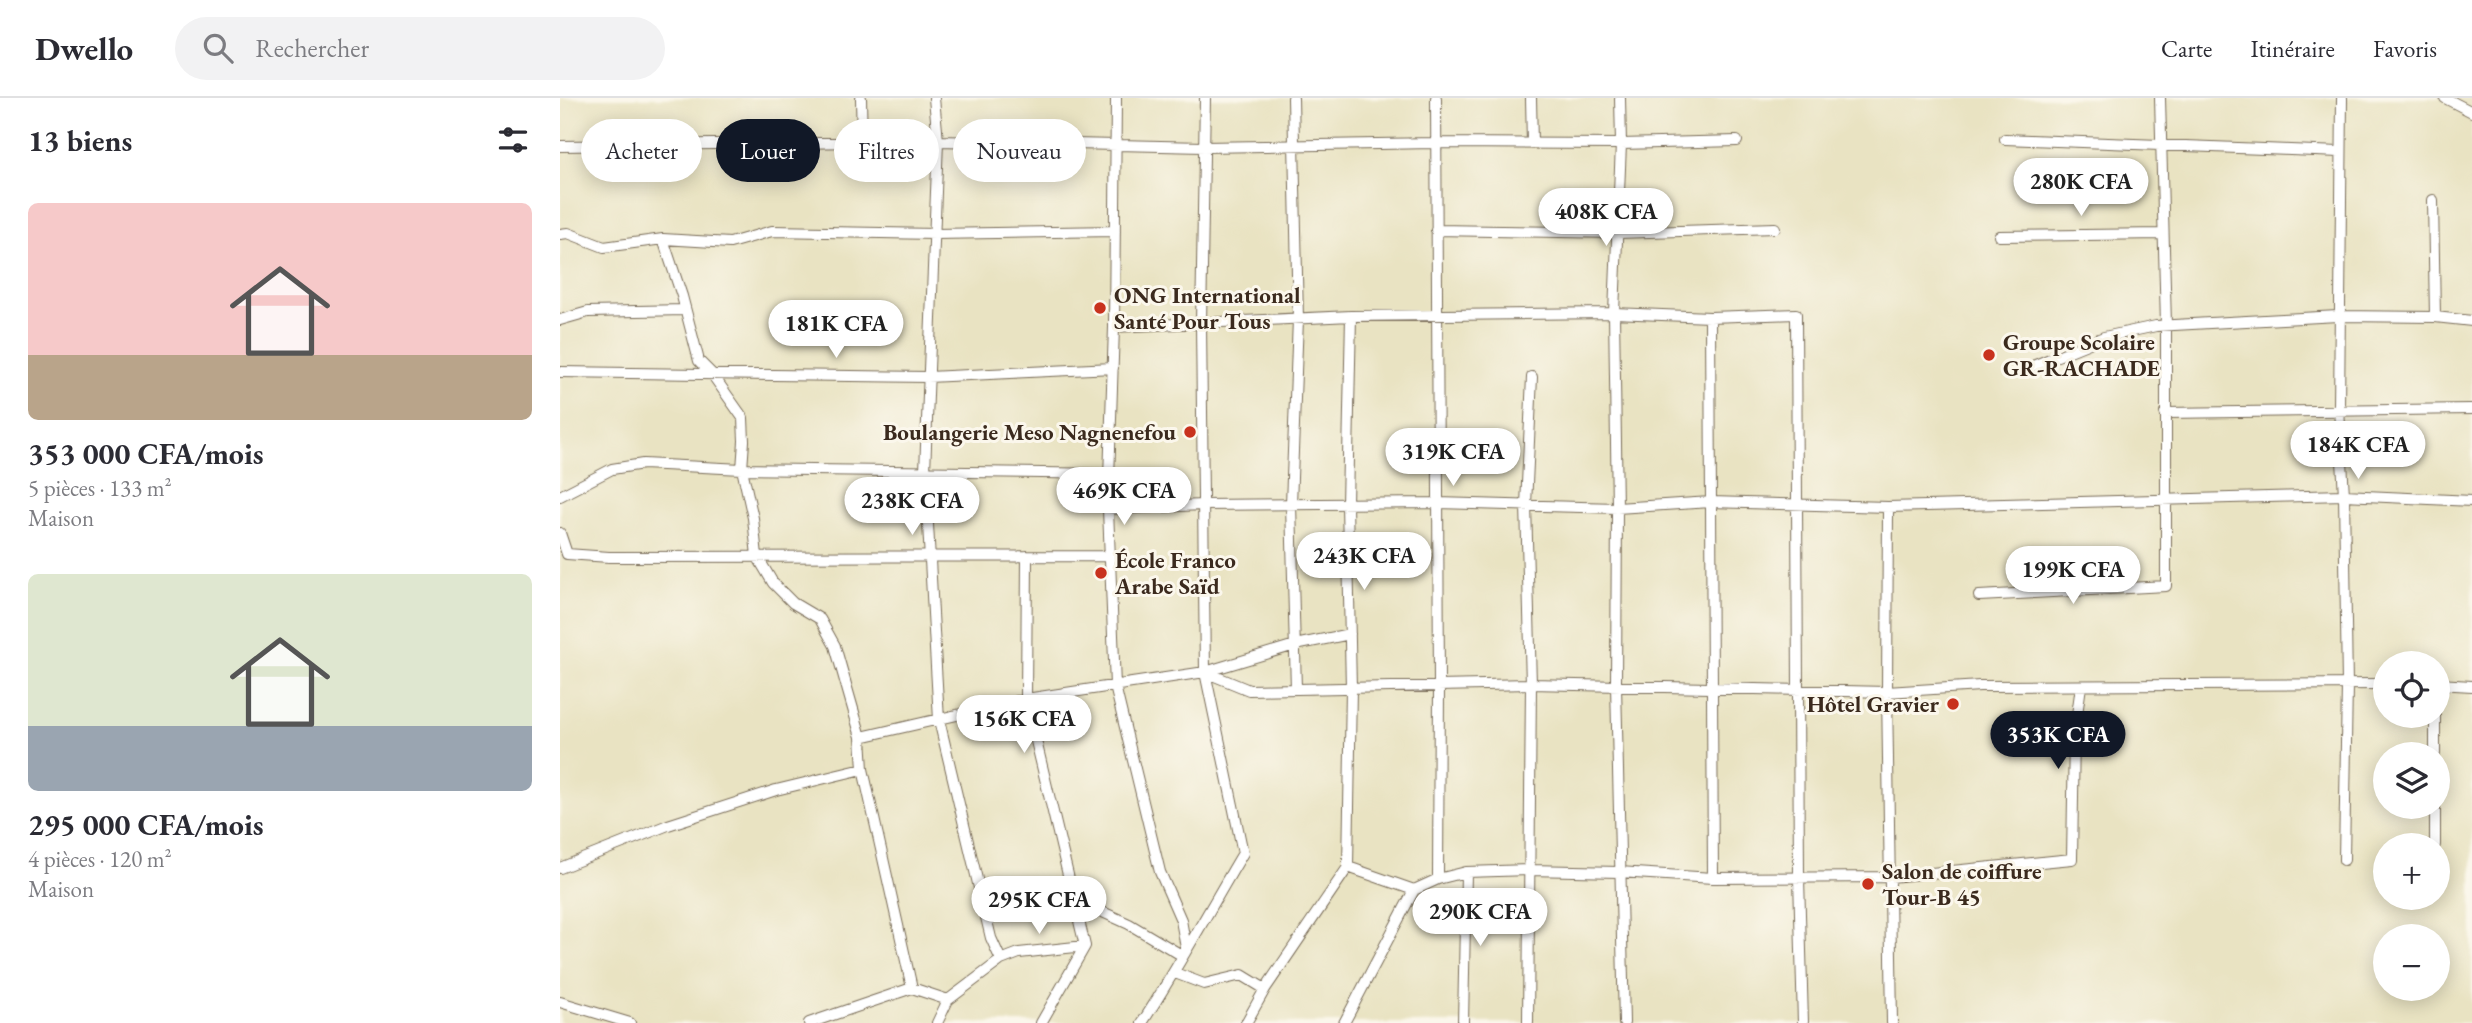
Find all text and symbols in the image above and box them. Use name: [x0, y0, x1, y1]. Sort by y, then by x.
search box: [175, 17, 665, 80]
text: Dwello: [35, 27, 133, 70]
icon: search: [199, 29, 237, 67]
text: Rechercher: [255, 31, 369, 65]
text: Carte: [2161, 33, 2212, 64]
text: Itinéraire: [2250, 33, 2335, 64]
text: Favoris: [2373, 33, 2437, 64]
chip: Acheter: [581, 119, 702, 182]
chip: Louer: [716, 119, 820, 182]
chip: Filtres: [834, 119, 939, 182]
chip: Nouveau: [953, 119, 1086, 182]
text: 13 biens: [28, 121, 132, 160]
icon: filters: [494, 121, 532, 159]
pin: 280K CFA: [2009, 158, 2153, 218]
text: 280K CFA: [2029, 166, 2133, 196]
pin: 408K CFA: [1534, 188, 1678, 248]
text: 408K CFA: [1554, 196, 1658, 226]
icon: home: [217, 248, 343, 374]
place label: ONG International Santé Pour Tous: [1114, 280, 1301, 336]
pin: 181K CFA: [764, 300, 908, 360]
marker: ONG International Santé Pour Tous: [1092, 300, 1108, 316]
text: 181K CFA: [784, 308, 888, 338]
place label: Groupe Scolaire GR-RACHADE: [2003, 327, 2160, 383]
marker: Groupe Scolaire GR-RACHADE: [1981, 347, 1997, 363]
place label: Boulangerie Meso Nagnenefou: [883, 417, 1176, 447]
pin: 184K CFA: [2286, 422, 2430, 481]
marker: Boulangerie Meso Nagnenefou: [1182, 424, 1198, 440]
pin: 319K CFA: [1381, 428, 1525, 488]
text: 184K CFA: [2306, 429, 2410, 459]
text: 353 000 CFA/mois: [28, 434, 264, 473]
text: 319K CFA: [1401, 436, 1505, 466]
pin: 469K CFA: [1052, 468, 1196, 527]
text: 5 pièces · 133 m²: [28, 473, 172, 503]
text: 469K CFA: [1072, 475, 1176, 505]
pin: 238K CFA: [840, 478, 984, 537]
text: 238K CFA: [860, 485, 964, 515]
text: Maison: [28, 503, 94, 533]
pin: 243K CFA: [1292, 532, 1436, 592]
text: 243K CFA: [1312, 540, 1416, 570]
place label: École Franco Arabe Saïd: [1114, 545, 1236, 601]
pin: 199K CFA: [2001, 546, 2145, 606]
text: 199K CFA: [2021, 554, 2125, 584]
marker: École Franco Arabe Saïd: [1093, 565, 1109, 581]
icon: home: [217, 619, 343, 745]
map controls: [2373, 651, 2450, 1001]
button: locate: [2373, 651, 2450, 728]
place label: Hôtel Gravier: [1807, 689, 1939, 719]
pin: 156K CFA: [952, 696, 1096, 755]
marker: Hôtel Gravier: [1945, 696, 1961, 712]
text: 156K CFA: [972, 703, 1076, 733]
pin: 353K CFA: [1986, 712, 2130, 771]
text: 353K CFA: [2006, 719, 2110, 749]
button: layers: [2373, 742, 2450, 819]
text: 295 000 CFA/mois: [28, 805, 264, 844]
button: +: [2373, 833, 2450, 910]
text: 4 pièces · 120 m²: [28, 844, 172, 874]
place label: Salon de coiffure Tour-B 45: [1882, 856, 2042, 912]
text: Maison: [28, 874, 94, 904]
pin: 295K CFA: [967, 876, 1111, 936]
marker: Salon de coiffure Tour-B 45: [1860, 876, 1876, 892]
text: 295K CFA: [987, 884, 1091, 914]
pin: 290K CFA: [1408, 888, 1552, 948]
text: 290K CFA: [1428, 896, 1532, 926]
button: −: [2373, 924, 2450, 1001]

